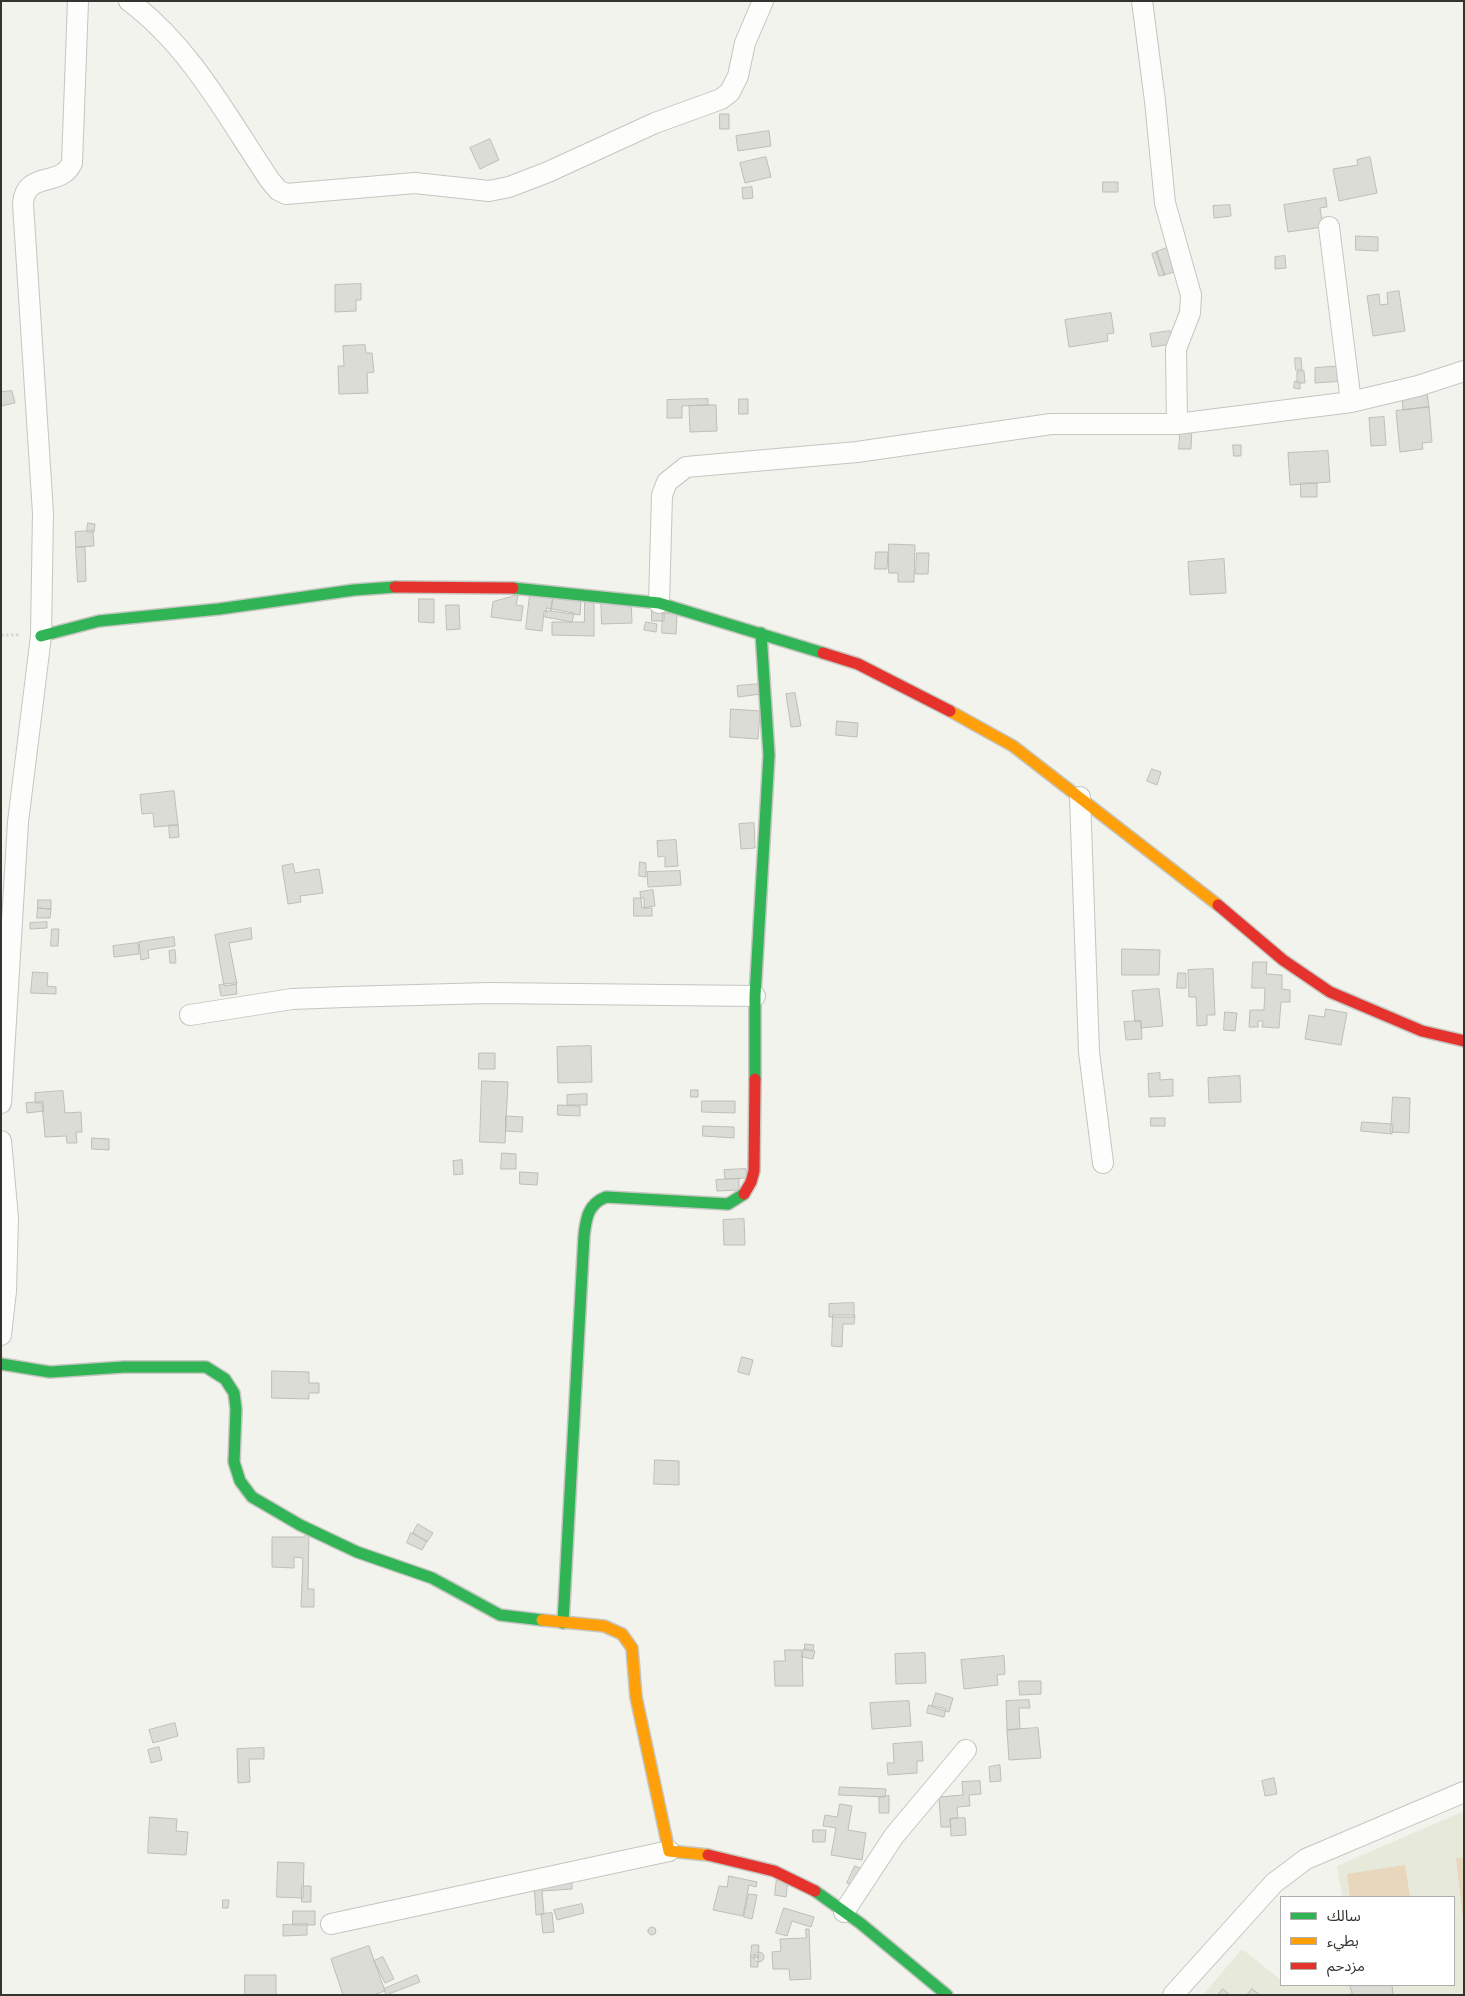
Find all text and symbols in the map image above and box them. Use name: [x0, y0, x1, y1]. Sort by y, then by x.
legend: [1280, 1896, 1455, 1986]
text: سالك: [1327, 1908, 1361, 1924]
text: بطيء: [1327, 1933, 1359, 1949]
text: مزدحم: [1327, 1958, 1365, 1974]

